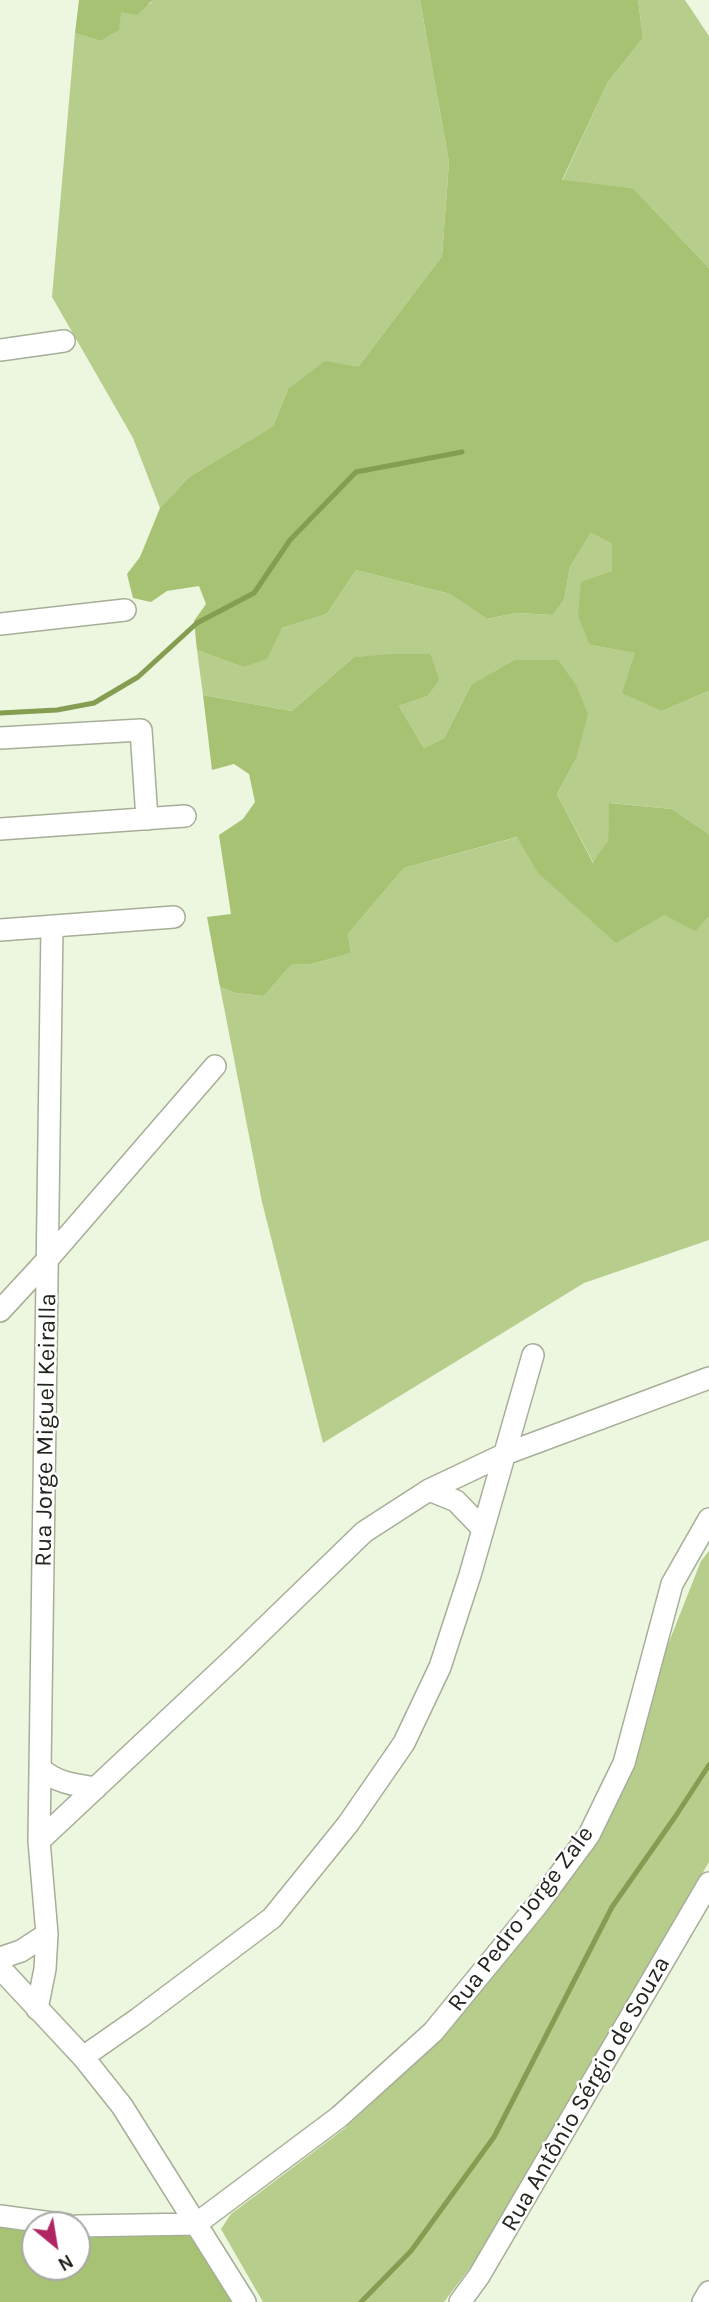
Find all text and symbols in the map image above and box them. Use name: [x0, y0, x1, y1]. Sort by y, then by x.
street label: Rua Jorge Miguel Keiralla: [29, 1293, 63, 1567]
street label: Rua Pedro Jorge Zale: [442, 1821, 600, 2017]
street label: Rua Antônio Sérgio de Souza: [495, 1951, 677, 2237]
north arrow: [21, 2211, 91, 2281]
text: N: [54, 2250, 77, 2275]

